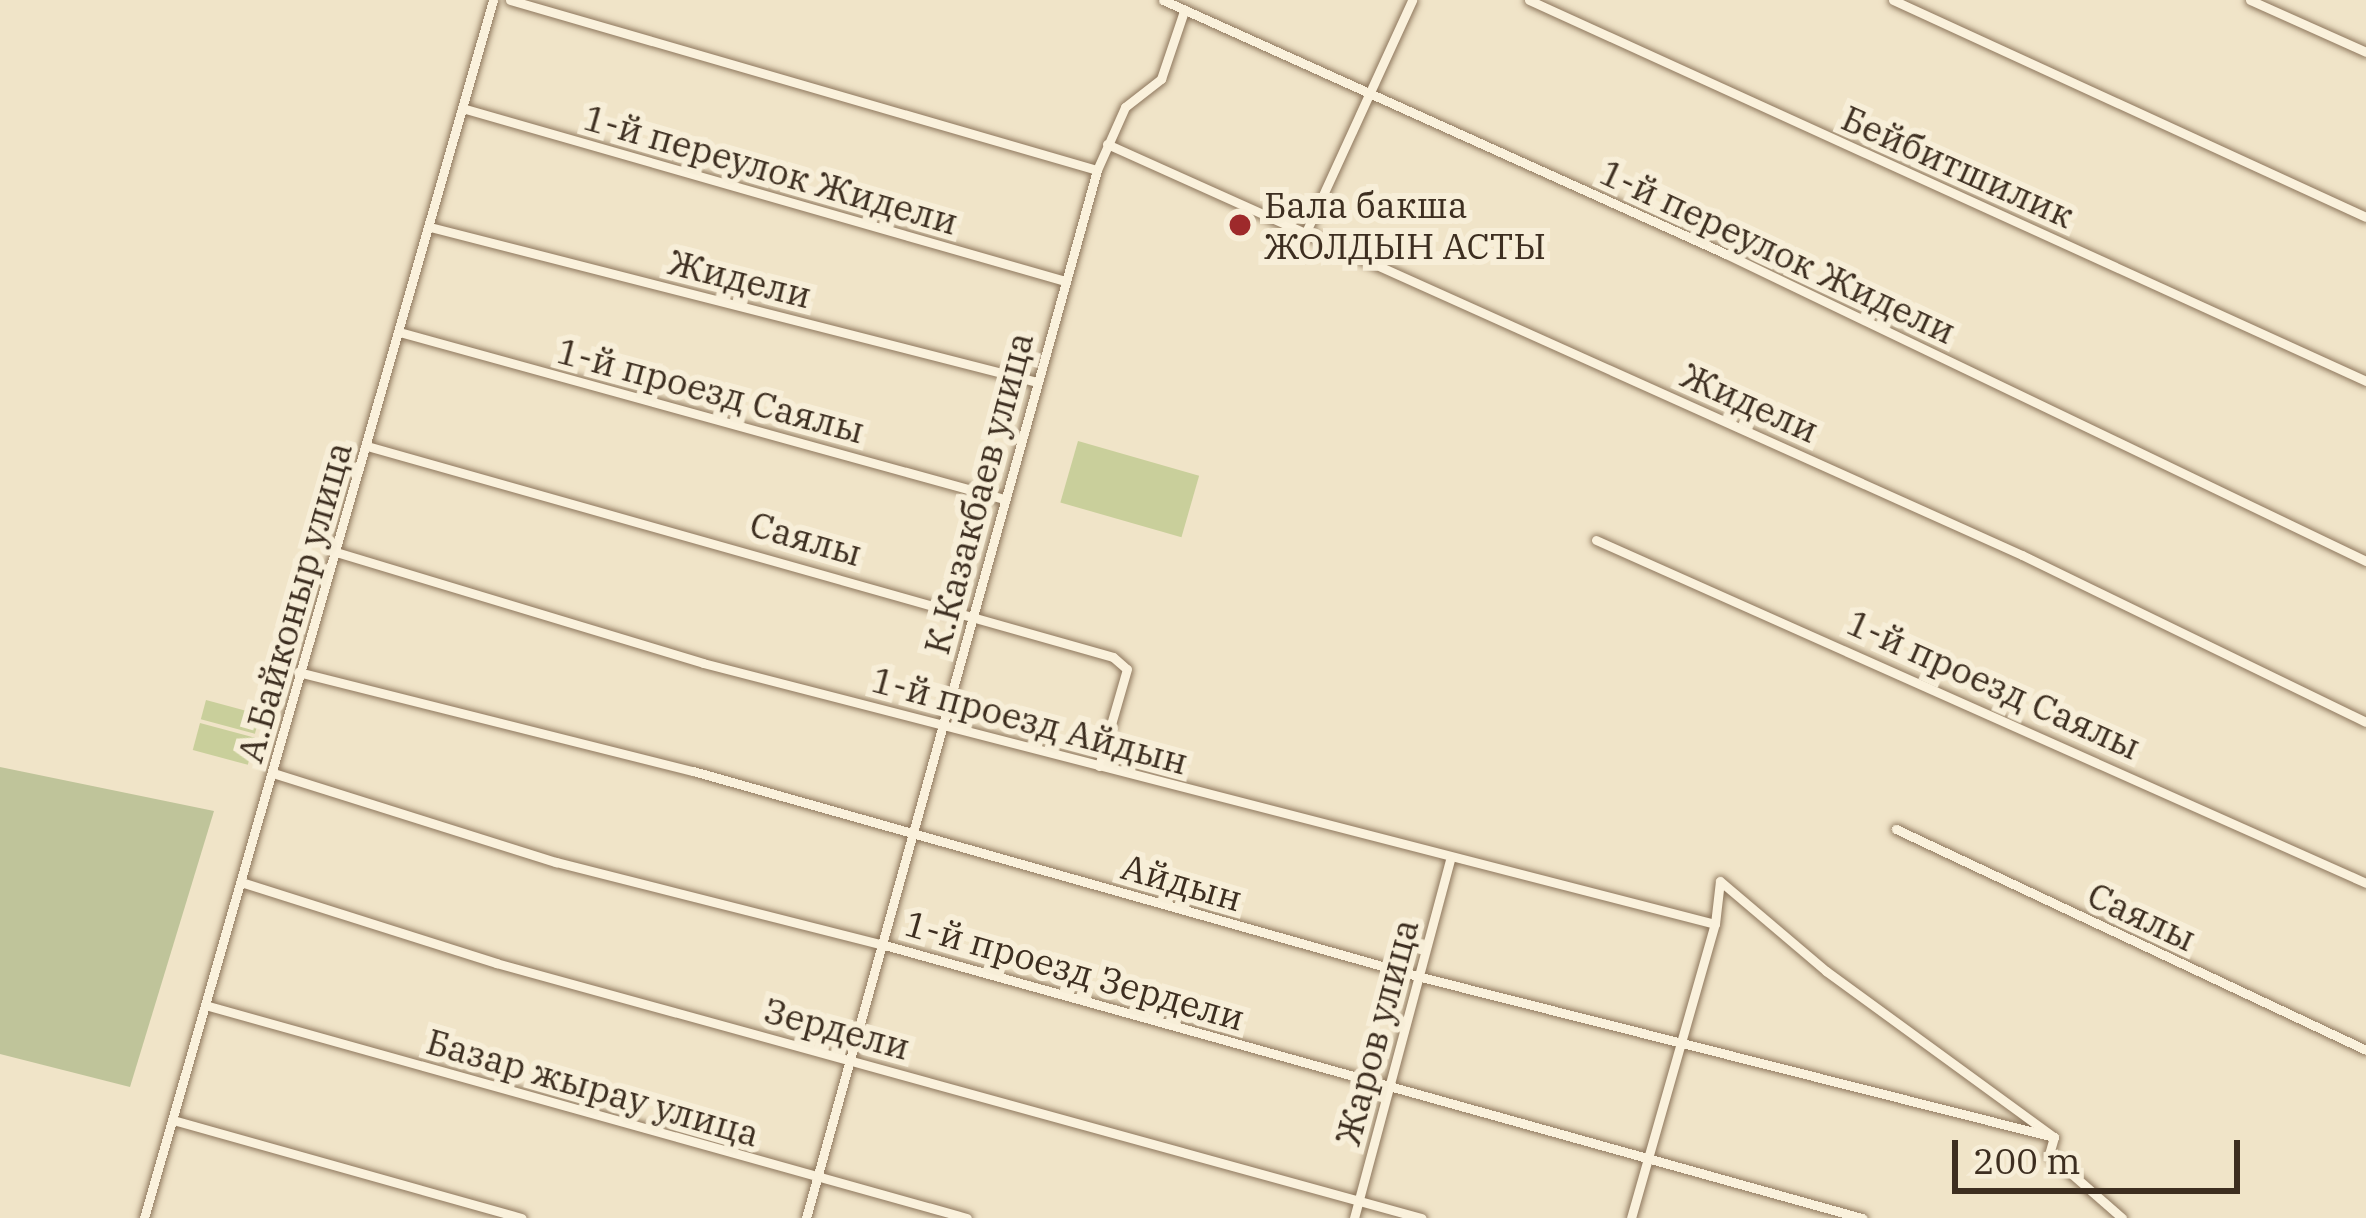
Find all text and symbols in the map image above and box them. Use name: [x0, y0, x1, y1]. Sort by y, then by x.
street label: 1-й переулок Жидели: [579, 95, 963, 243]
street label: Бейбитшилик: [1835, 96, 2081, 236]
street label: 1-й переулок Жидели: [1594, 150, 1962, 352]
place label: Бала бакша ЖОЛДЫН АСТЫ: [1264, 182, 1546, 267]
marker: Бала бакша ЖОЛДЫН АСТЫ: [1227, 212, 1253, 238]
street label: Жидели: [664, 239, 816, 317]
street label: К.Казакбаев улица: [914, 327, 1042, 659]
street label: 1-й проезд Саялы: [553, 328, 869, 452]
street label: Жидели: [1675, 353, 1825, 451]
street label: А.Байконыр улица: [228, 437, 360, 767]
street label: Саялы: [745, 502, 867, 574]
street label: 1-й проезд Саялы: [1841, 600, 2147, 768]
street label: 1-й проезд Айдын: [867, 657, 1193, 783]
street label: Айдын: [1117, 844, 1247, 920]
street label: Саялы: [2081, 872, 2203, 960]
street label: 1-й проезд Зердели: [900, 901, 1250, 1039]
street label: Жаров улица: [1325, 914, 1427, 1150]
street label: Зердели: [759, 988, 915, 1068]
street label: Базар жырау улица: [422, 1019, 764, 1155]
scale bar: [1958, 1116, 2246, 1190]
text: 200 m: [1973, 1137, 2080, 1184]

